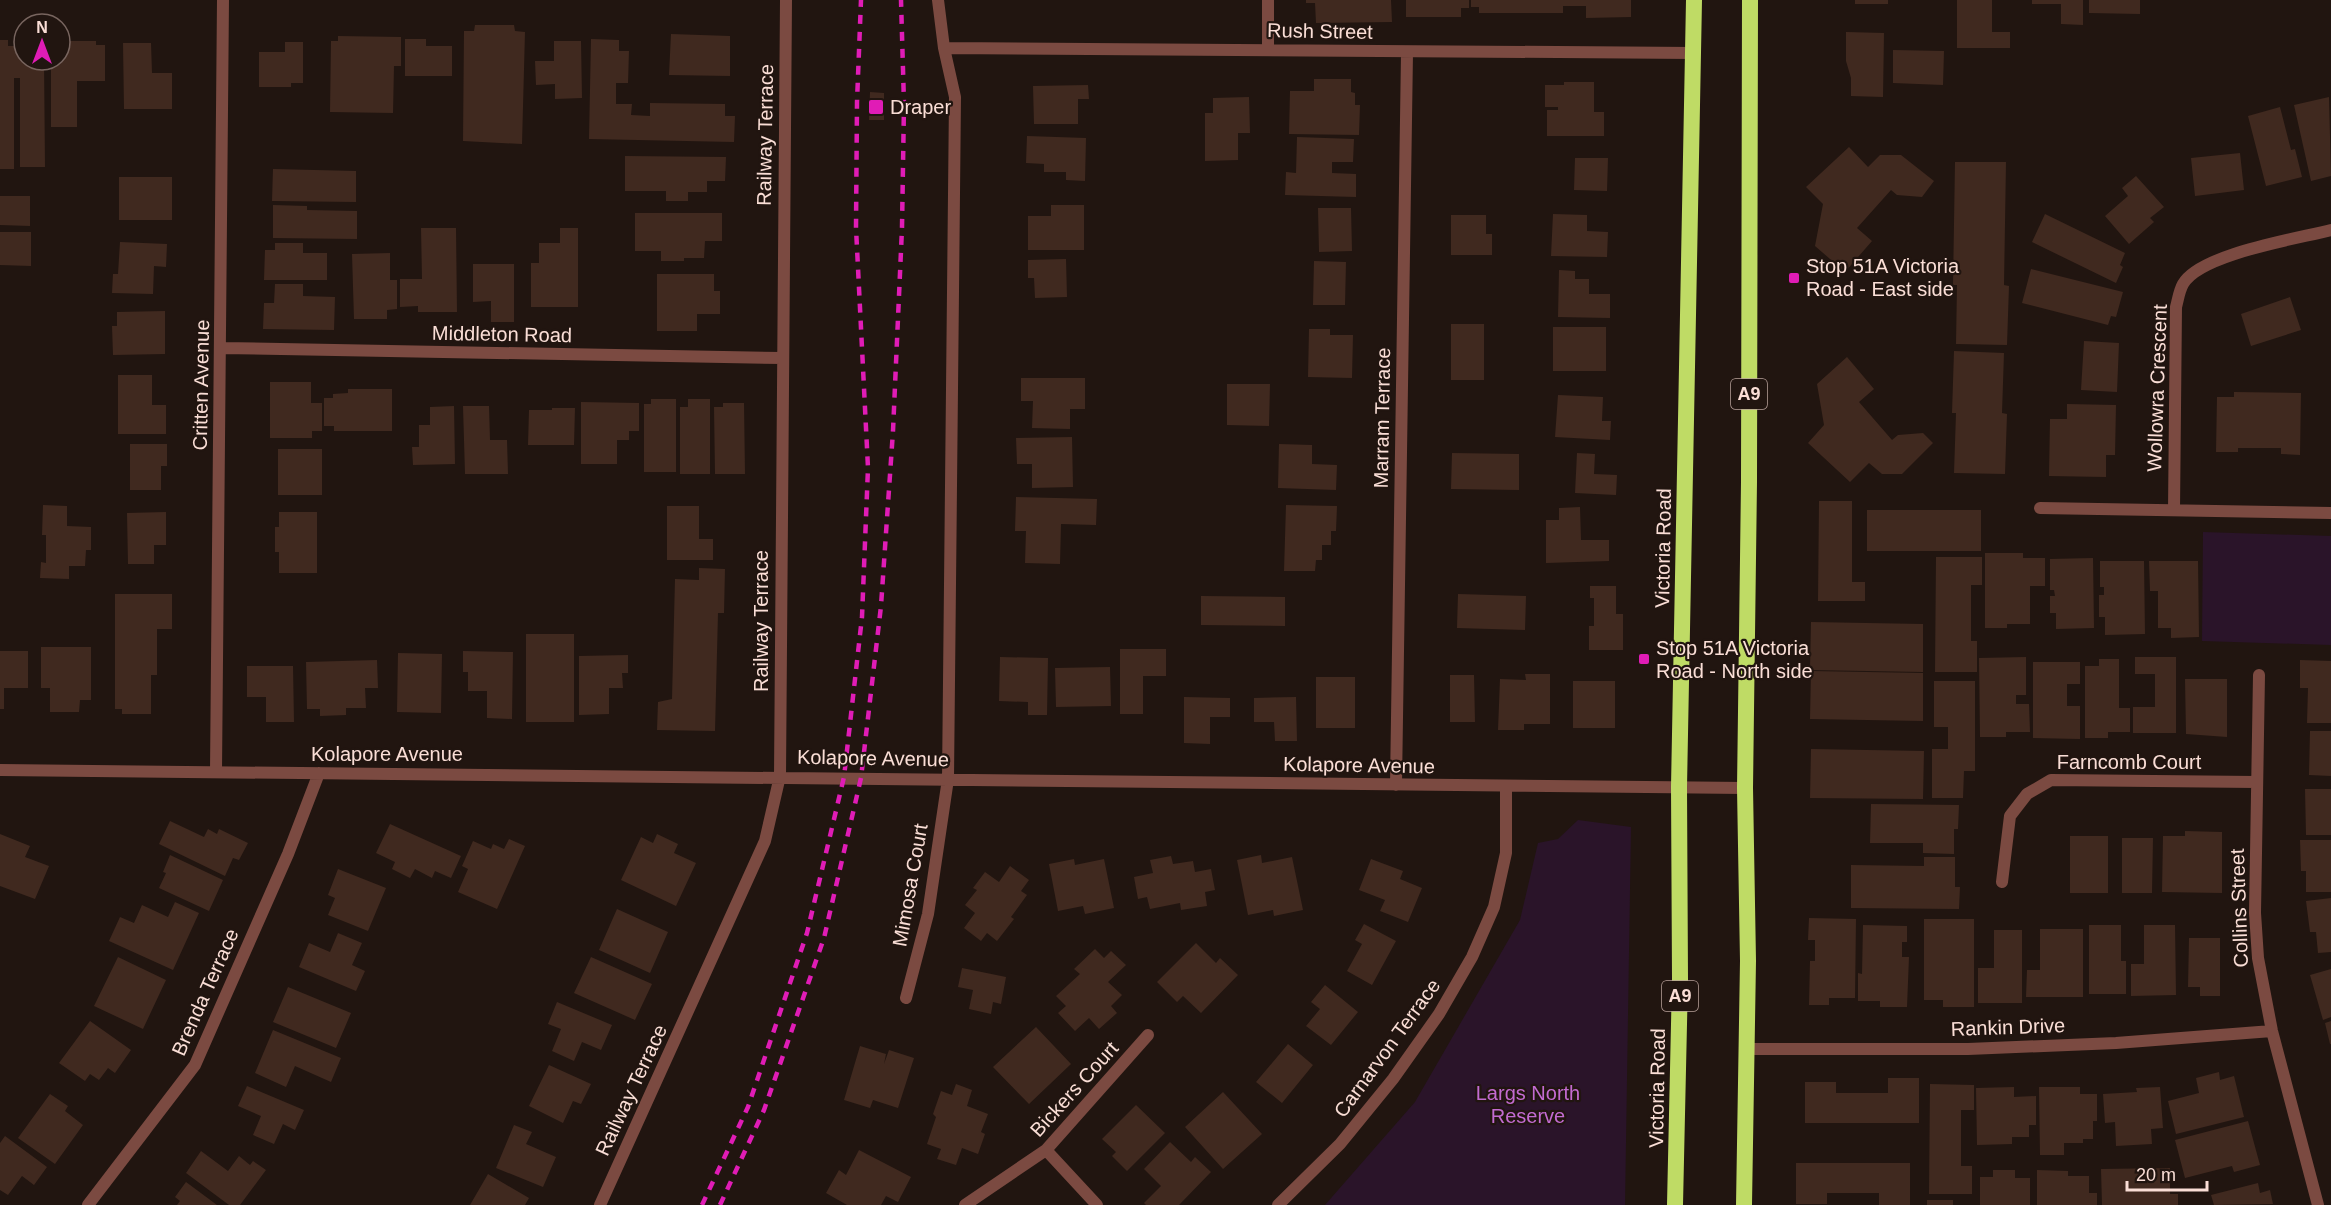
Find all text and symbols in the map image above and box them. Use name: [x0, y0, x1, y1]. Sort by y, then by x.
north arrow: [12, 12, 72, 72]
text: N: [36, 19, 48, 36]
street label: Rush Street: [1267, 19, 1373, 43]
street label: Railway Terrace: [753, 64, 777, 206]
place label: Draper: [890, 96, 951, 118]
marker: Draper: [867, 98, 885, 116]
place label: Stop 51A Victoria Road - East side: [1806, 255, 1960, 300]
marker: Stop 51A Victoria Road - East side: [1787, 271, 1801, 285]
street label: Wollowra Crescent: [2143, 303, 2171, 472]
street label: Critten Avenue: [189, 319, 213, 451]
street label: Middleton Road: [432, 322, 572, 346]
street label: Marram Terrace: [1370, 347, 1394, 489]
road number: A9: [1731, 379, 1767, 409]
street label: Victoria Road: [1651, 488, 1675, 608]
street label: Railway Terrace: [750, 550, 772, 692]
place label: Stop 51A Victoria Road - North side: [1656, 637, 1813, 682]
marker: Stop 51A Victoria Road - North side: [1637, 652, 1651, 666]
street label: Kolapore Avenue: [311, 743, 463, 765]
street label: Kolapore Avenue: [797, 746, 949, 770]
street label: Farncomb Court: [2057, 751, 2202, 773]
street label: Kolapore Avenue: [1283, 753, 1435, 777]
street label: Mimosa Court: [888, 821, 932, 948]
street label: Collins Street: [2226, 848, 2252, 968]
street label: Brenda Terrace: [167, 925, 243, 1059]
street label: Carnarvon Terrace: [1330, 975, 1444, 1121]
road number: A9: [1662, 981, 1698, 1011]
street label: Rankin Drive: [1950, 1014, 2066, 1040]
street label: Railway Terrace: [591, 1021, 671, 1159]
street label: Victoria Road: [1645, 1028, 1669, 1148]
street label: Bickers Court: [1026, 1037, 1123, 1141]
park label: Largs North Reserve: [1476, 1082, 1580, 1127]
scale bar: [2127, 1154, 2206, 1192]
text: 20 m: [2136, 1165, 2176, 1185]

